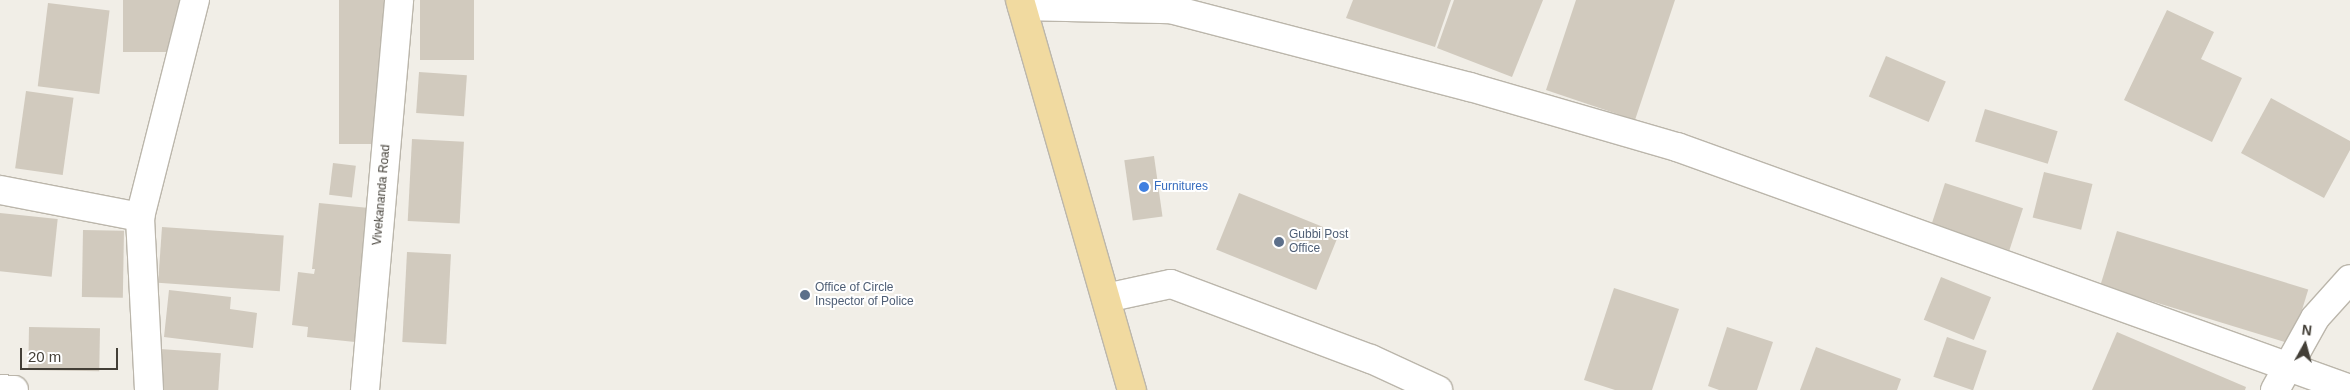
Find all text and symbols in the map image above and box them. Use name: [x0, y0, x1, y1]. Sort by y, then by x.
street label: Vivekananda Road: [370, 144, 394, 246]
place label: Furnitures: [1154, 180, 1208, 194]
marker: Furnitures: [1138, 181, 1150, 193]
place label: Gubbi Post Office: [1289, 228, 1348, 256]
marker: Gubbi Post Office: [1273, 236, 1285, 248]
place label: Office of Circle Inspector of Police: [815, 281, 914, 309]
marker: Office of Circle Inspector of Police: [799, 289, 811, 301]
north arrow: [2280, 320, 2330, 370]
text: N: [2301, 322, 2313, 339]
scale bar: [22, 338, 120, 370]
text: 20 m: [28, 348, 61, 365]

